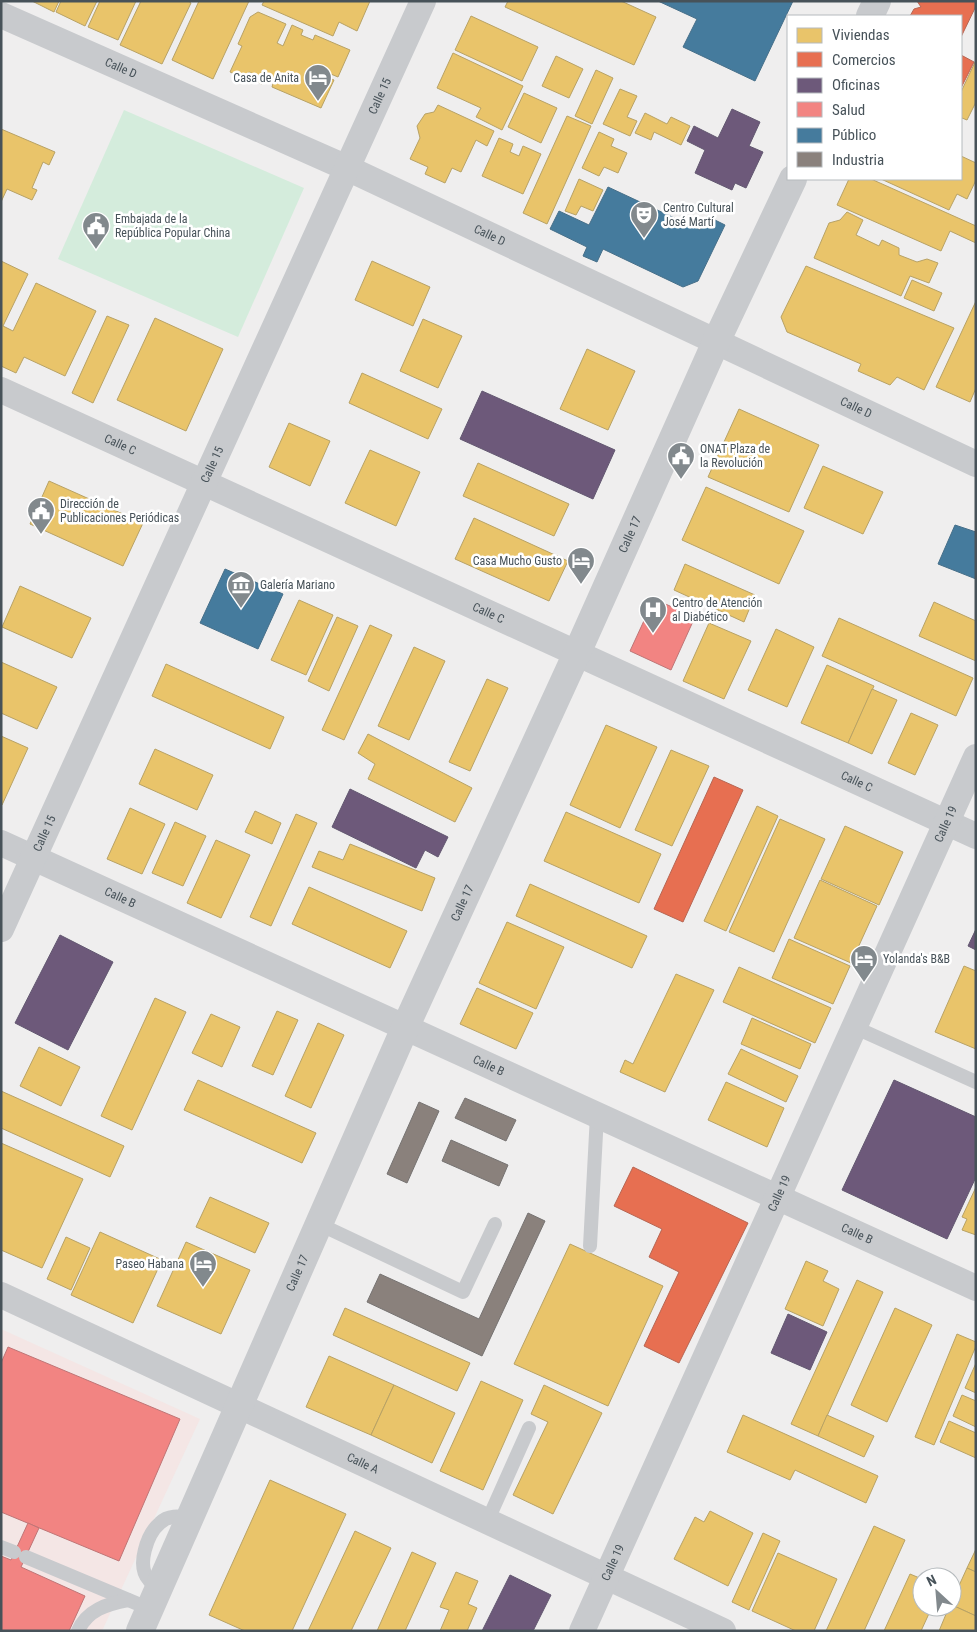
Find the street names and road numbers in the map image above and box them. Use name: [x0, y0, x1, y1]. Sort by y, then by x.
street label: Calle D: [103, 55, 139, 81]
street label: Calle 15: [365, 76, 394, 116]
street label: Calle D: [472, 222, 508, 249]
street label: Calle D: [838, 394, 874, 421]
street label: Calle C: [102, 431, 138, 458]
street label: Calle 15: [198, 444, 226, 485]
street label: Calle 17: [616, 514, 644, 555]
street label: Calle C: [470, 600, 507, 626]
street label: Calle C: [839, 768, 875, 795]
street label: Calle 19: [931, 804, 960, 845]
street label: Calle 15: [30, 813, 59, 854]
street label: Calle 17: [448, 883, 477, 924]
street label: Calle B: [102, 884, 138, 911]
street label: Calle B: [471, 1052, 507, 1079]
street label: Calle 19: [765, 1173, 794, 1214]
street label: Calle B: [839, 1220, 875, 1247]
street label: Calle 17: [283, 1253, 311, 1293]
street label: Calle A: [345, 1450, 381, 1477]
street label: Calle 19: [599, 1542, 627, 1583]

